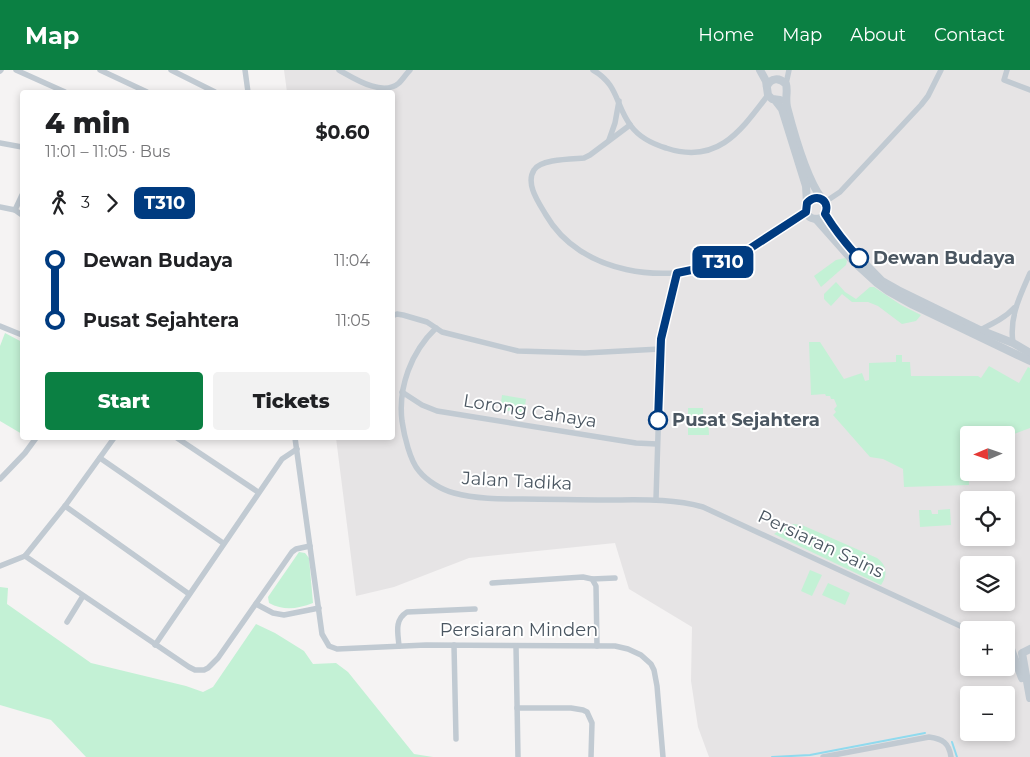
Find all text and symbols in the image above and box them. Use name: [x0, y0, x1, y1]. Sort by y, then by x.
text: Map: [25, 21, 79, 50]
text: Home: [698, 24, 754, 46]
text: Map: [782, 24, 822, 46]
text: About: [850, 24, 906, 46]
text: Contact: [934, 24, 1005, 46]
text: 4 min: [45, 106, 130, 140]
text: $0.60: [315, 121, 370, 144]
text: 11:01 – 11:05 · Bus: [45, 142, 170, 161]
icon: walk: [45, 189, 73, 217]
icon: forward: [98, 189, 126, 217]
text: T310: [144, 192, 185, 214]
text: 3: [81, 193, 90, 212]
line badge: T310: [688, 246, 758, 278]
place label: Dewan Budaya: [873, 247, 1015, 269]
marker: Dewan Budaya: [849, 248, 869, 268]
text: Dewan Budaya: [83, 249, 233, 272]
text: 11:04: [334, 251, 370, 270]
text: T310: [702, 251, 744, 273]
text: Pusat Sejahtera: [83, 309, 239, 332]
text: 11:05: [335, 311, 370, 330]
button: Start: [45, 372, 203, 430]
button: Tickets: [213, 372, 370, 430]
street label: Lorong Cahaya: [462, 390, 598, 432]
place label: Pusat Sejahtera: [672, 409, 820, 431]
marker: Pusat Sejahtera: [648, 410, 668, 430]
north arrow: [960, 426, 1015, 481]
map controls: [960, 426, 1015, 741]
street label: Jalan Tadika: [460, 467, 573, 495]
button: locate: [960, 491, 1015, 546]
street label: Persiaran Sains: [755, 505, 888, 583]
button: layers: [960, 556, 1015, 611]
street label: Persiaran Minden: [440, 619, 598, 641]
button: +: [960, 621, 1015, 676]
button: −: [960, 686, 1015, 741]

